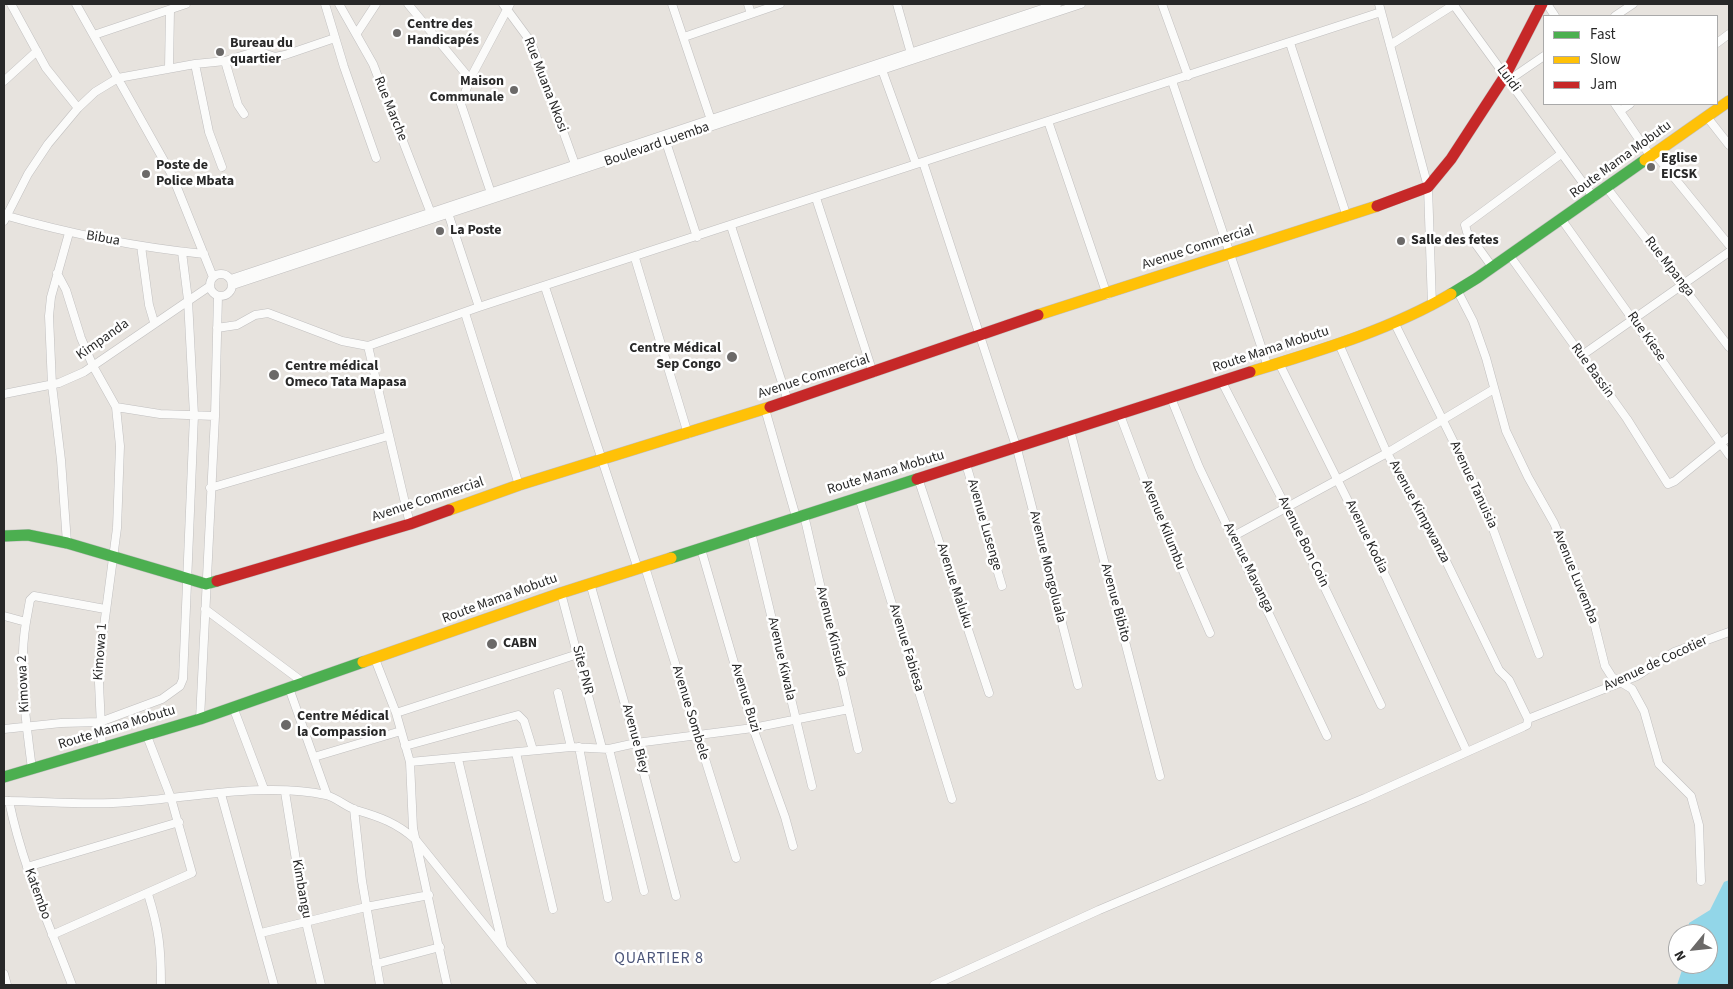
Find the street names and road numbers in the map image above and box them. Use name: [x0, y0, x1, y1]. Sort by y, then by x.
street label: Rue Muana Nkosi: [519, 35, 571, 135]
street label: Luidi: [1493, 62, 1523, 96]
street label: Rue Marche: [369, 74, 411, 144]
street label: Route Mama Mobutu: [1567, 118, 1675, 202]
street label: Boulevard Luemba: [602, 119, 712, 171]
street label: Avenue Commercial: [1140, 222, 1256, 274]
street label: Bibua: [85, 228, 121, 250]
street label: Rue Mpanga: [1640, 234, 1698, 300]
street label: Rue Kiese: [1623, 309, 1669, 365]
street label: Kimpanda: [73, 316, 133, 364]
street label: Route Mama Mobutu: [1211, 323, 1331, 377]
street label: Rue Bassin: [1567, 340, 1617, 402]
street label: Avenue Commercial: [756, 351, 872, 403]
street label: Avenue Tanuisia: [1445, 439, 1501, 531]
street label: Route Mama Mobutu: [825, 447, 947, 499]
street label: Avenue Kimpwanza: [1385, 458, 1453, 566]
street label: Avenue Commercial: [370, 474, 486, 526]
street label: Avenue Lusenge: [963, 477, 1005, 573]
street label: Avenue Kilumbu: [1137, 478, 1189, 572]
street label: Avenue Bon Coin: [1274, 494, 1332, 590]
street label: Avenue Kodia: [1341, 497, 1391, 577]
street label: Avenue Mongoluala: [1025, 509, 1069, 625]
street label: Avenue Mavanga: [1219, 520, 1277, 616]
street label: Avenue Luvemba: [1549, 528, 1601, 626]
street label: Avenue Maluku: [932, 541, 976, 631]
street label: Avenue Bibito: [1096, 562, 1134, 644]
street label: Route Mama Mobutu: [440, 570, 560, 628]
street label: Avenue Kinsuka: [812, 585, 850, 679]
street label: Avenue Fabiesa: [885, 602, 927, 694]
street label: Avenue Kiwala: [763, 616, 799, 702]
street label: Kimowa 1: [91, 623, 111, 681]
street label: Avenue de Cocotier: [1601, 633, 1711, 695]
street label: Site PNR: [568, 644, 596, 696]
street label: Kimowa 2: [14, 655, 34, 713]
street label: Avenue Buzi: [727, 662, 763, 734]
street label: Avenue Sombele: [668, 664, 712, 762]
street label: Route Mama Mobutu: [56, 702, 178, 754]
street label: Avenue Biey: [618, 702, 652, 776]
street label: Kimbangu: [288, 858, 314, 920]
street label: Katembo: [20, 866, 54, 922]

